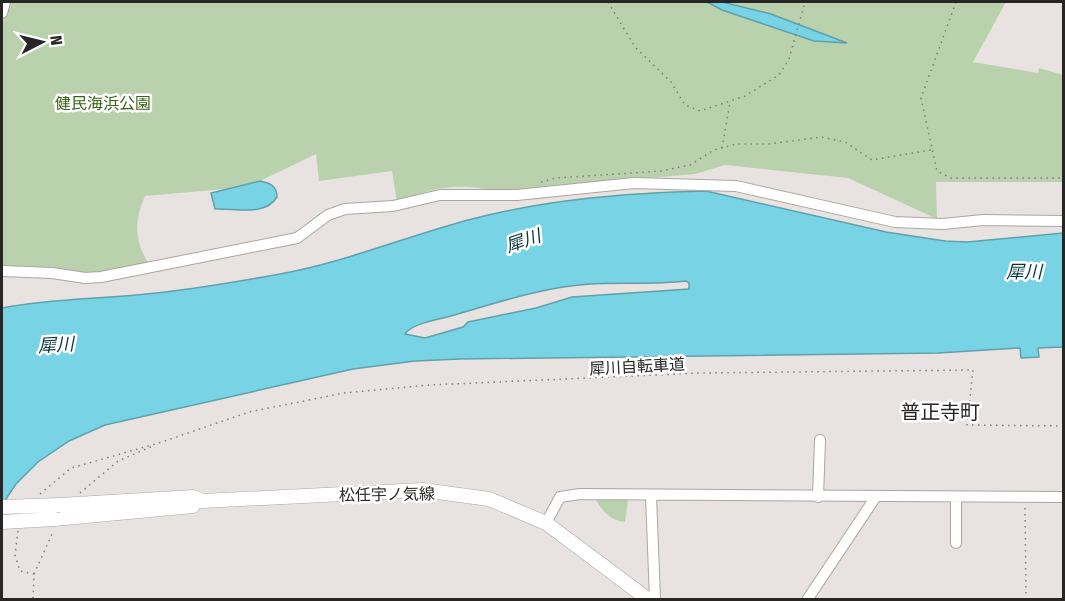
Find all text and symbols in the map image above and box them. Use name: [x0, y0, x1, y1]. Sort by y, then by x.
north arrow: [12, 12, 72, 72]
text: N: [46, 34, 66, 46]
park label: 健民海浜公園: [55, 94, 151, 113]
water label: 犀川: [502, 224, 545, 257]
water label: 犀川: [1006, 261, 1044, 283]
water label: 犀川: [37, 333, 77, 357]
street label: 犀川自転車道: [589, 354, 685, 378]
district label: 普正寺町: [900, 400, 980, 424]
street label: 松任宇ノ気線: [339, 484, 435, 505]

